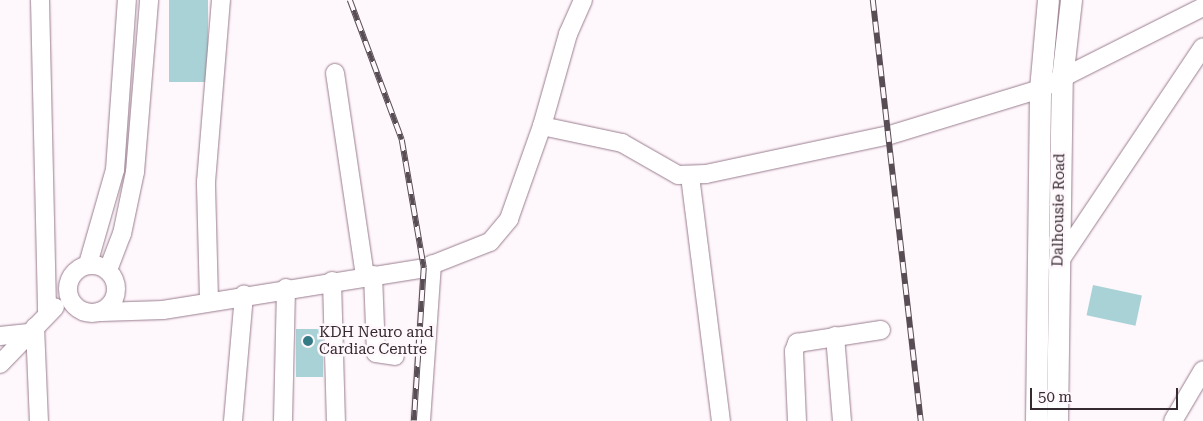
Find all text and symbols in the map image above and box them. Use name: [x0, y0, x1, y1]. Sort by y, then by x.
street label: Dalhousie Road: [1049, 153, 1069, 267]
place label: KDH Neuro and Cardiac Centre: [319, 323, 434, 358]
marker: KDH Neuro and Cardiac Centre: [301, 334, 315, 348]
scale bar: [1033, 378, 1180, 410]
text: 50 m: [1038, 388, 1072, 406]

